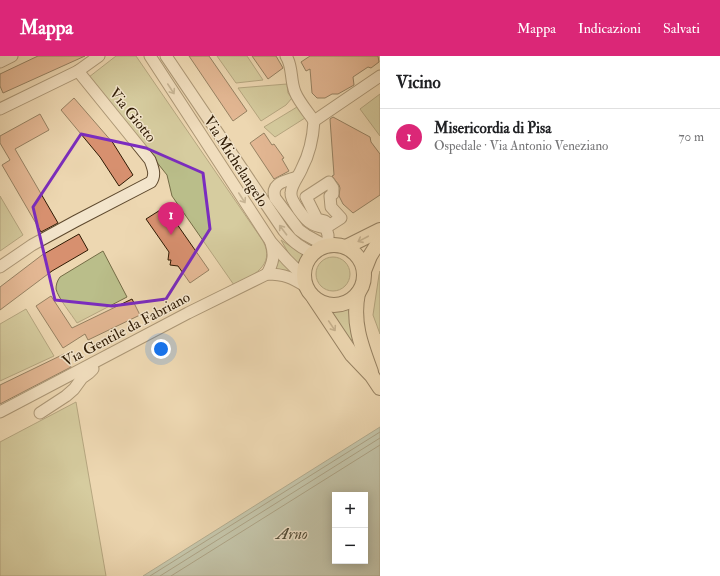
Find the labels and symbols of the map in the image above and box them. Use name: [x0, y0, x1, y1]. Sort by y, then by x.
one-way arrow: [167, 83, 175, 94]
street label: Via Giotto: [105, 84, 160, 146]
street label: Via Michelangelo: [199, 112, 272, 210]
one-way arrow: [238, 192, 246, 203]
pin: 1: [158, 202, 184, 235]
one-way arrow: [279, 224, 287, 235]
one-way arrow: [357, 235, 369, 243]
street label: Via Gentile da Fabriano: [59, 288, 194, 371]
one-way arrow: [328, 320, 336, 331]
your location: [151, 339, 171, 359]
water label: Arno: [274, 524, 308, 544]

